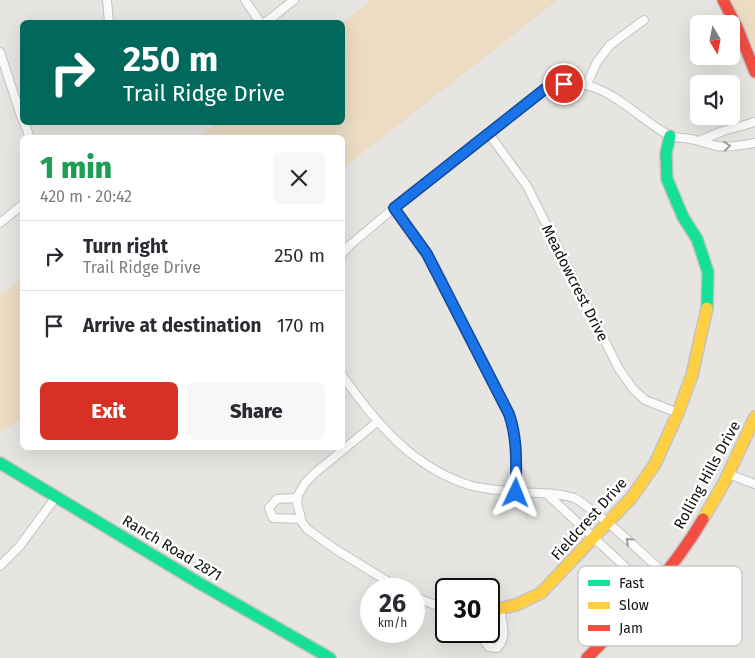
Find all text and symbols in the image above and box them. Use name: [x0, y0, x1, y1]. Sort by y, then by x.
north arrow: [690, 15, 740, 65]
map controls: [690, 15, 740, 125]
text: 250 m: [123, 38, 218, 80]
icon: right: [40, 40, 105, 105]
pin: [543, 63, 585, 105]
icon: arrive: [550, 70, 578, 98]
button: sound: [690, 75, 740, 125]
text: Trail Ridge Drive: [123, 80, 285, 107]
one-way arrow: [723, 140, 731, 151]
text: 1 min: [40, 150, 112, 186]
button: close: [273, 152, 325, 204]
text: 420 m · 20:42: [40, 187, 132, 206]
street label: Meadowcrest Drive: [538, 222, 612, 344]
text: Turn right: [83, 235, 168, 258]
icon: right: [40, 242, 68, 270]
text: 250 m: [274, 244, 325, 267]
text: Trail Ridge Drive: [83, 258, 201, 277]
icon: arrive: [40, 312, 68, 340]
text: Arrive at destination: [83, 314, 262, 337]
text: 170 m: [277, 314, 325, 337]
button: Exit: [40, 382, 178, 440]
button: Share: [188, 382, 325, 440]
street label: Rolling Hills Drive: [670, 418, 744, 532]
position arrow: [489, 466, 541, 518]
street label: Fieldcrest Drive: [547, 474, 631, 564]
street label: Ranch Road 2871: [119, 511, 225, 585]
one-way arrow: [625, 538, 634, 547]
legend: [578, 566, 742, 646]
text: Fast: [619, 575, 645, 592]
speed limit sign: 30: [435, 578, 500, 643]
text: 26: [379, 589, 406, 619]
text: Slow: [619, 597, 649, 614]
text: km/h: [378, 616, 407, 630]
text: Jam: [619, 620, 643, 637]

